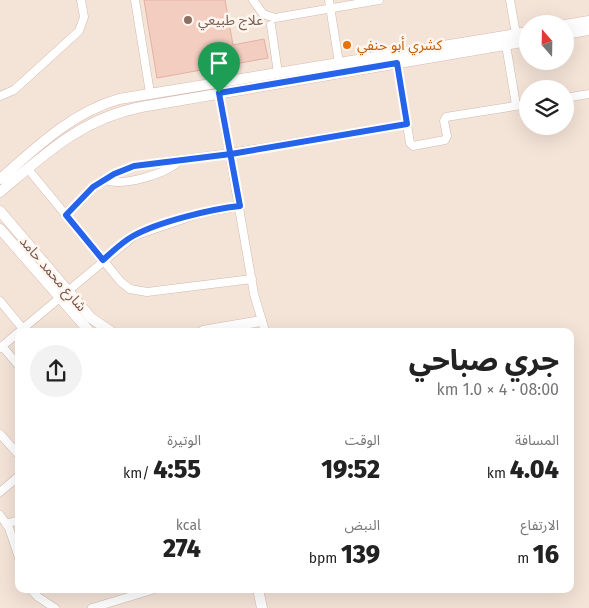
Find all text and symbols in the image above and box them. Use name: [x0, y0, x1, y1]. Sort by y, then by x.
place label: علاج طبيعي: [198, 12, 263, 31]
marker: علاج طبيعي: [182, 14, 194, 26]
north arrow: [519, 15, 574, 70]
map controls: [519, 15, 574, 135]
place label: كشري أبو حنفي: [357, 36, 442, 56]
marker: كشري أبو حنفي: [341, 39, 353, 51]
pin: [198, 42, 240, 93]
icon: arrive: [205, 49, 233, 77]
button: layers: [519, 80, 574, 135]
street label: شارع محمد حامد: [14, 233, 90, 316]
text: جري صباحي: [409, 344, 559, 377]
button: share: [30, 345, 82, 397]
text: 08:00 · 4 × 1.0 km: [437, 380, 559, 399]
text: الوتيرة: [167, 432, 201, 449]
text: الوقت: [345, 432, 380, 449]
text: المسافة: [515, 432, 559, 449]
text: 4:55: [153, 455, 201, 485]
text: 19:52: [321, 455, 380, 485]
text: 4.04: [510, 455, 559, 485]
text: /km: [123, 465, 153, 482]
text: km: [487, 465, 510, 482]
text: kcal: [176, 517, 201, 534]
text: النبض: [344, 517, 380, 534]
text: الارتفاع: [521, 517, 559, 534]
text: 274: [163, 534, 201, 564]
text: 139: [341, 540, 380, 570]
text: 16: [533, 540, 559, 570]
text: bpm: [309, 550, 341, 567]
text: m: [517, 550, 533, 567]

